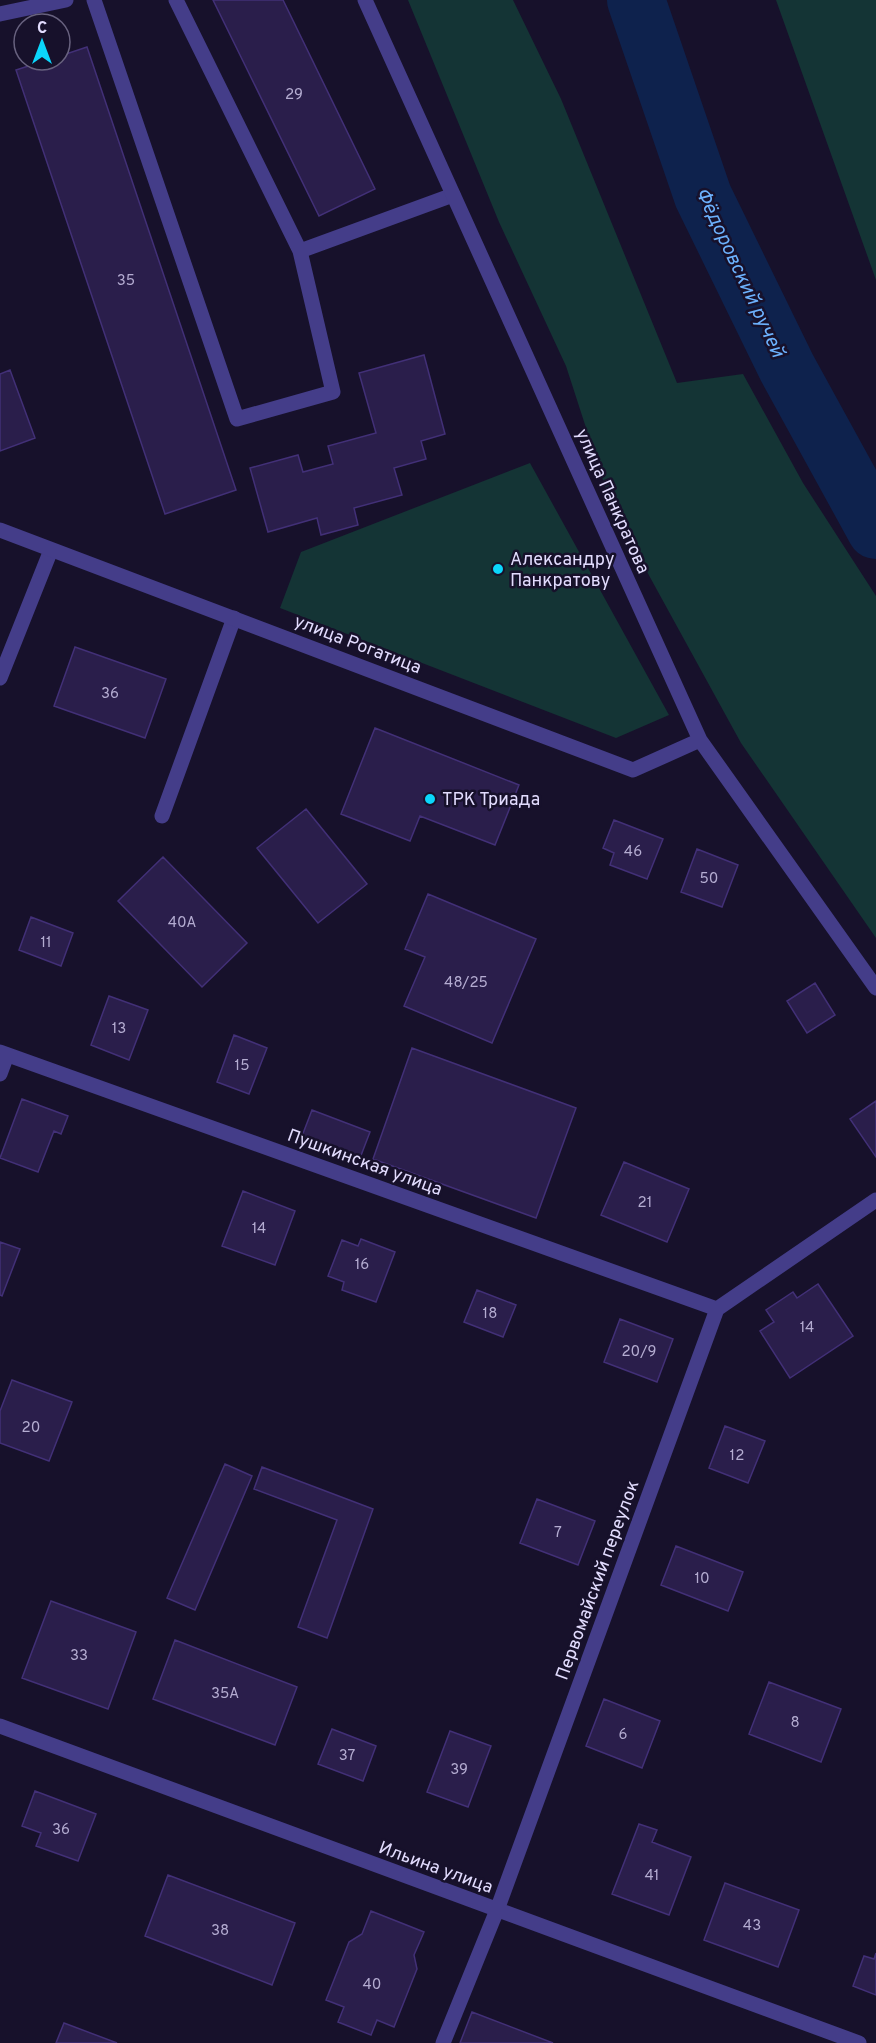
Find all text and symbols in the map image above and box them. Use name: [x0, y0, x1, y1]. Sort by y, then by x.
north arrow: [12, 12, 72, 72]
text: С: [37, 19, 47, 39]
house number: 29: [285, 86, 303, 105]
water label: Фёдоровский ручей: [688, 184, 791, 363]
house number: 35: [117, 272, 135, 291]
street label: улица Панкратова: [569, 425, 654, 578]
place label: Александру Панкратову: [510, 549, 614, 593]
marker: Александру Панкратову: [491, 562, 505, 576]
street label: улица Рогатица: [290, 611, 424, 680]
house number: 36: [101, 685, 119, 704]
place label: ТРК Триада: [442, 789, 540, 812]
marker: ТРК Триада: [423, 792, 437, 806]
house number: 46: [624, 843, 642, 862]
house number: 50: [700, 870, 718, 889]
house number: 40А: [168, 914, 196, 933]
house number: 11: [40, 934, 52, 953]
house number: 48/25: [444, 974, 488, 993]
house number: 13: [112, 1020, 126, 1039]
house number: 15: [235, 1057, 249, 1076]
street label: Пушкинская улица: [284, 1125, 445, 1202]
house number: 21: [638, 1194, 652, 1213]
house number: 14: [252, 1220, 266, 1239]
house number: 16: [355, 1256, 369, 1275]
house number: 18: [483, 1305, 497, 1324]
house number: 14: [800, 1319, 814, 1338]
house number: 20/9: [621, 1343, 657, 1362]
house number: 20: [22, 1419, 40, 1438]
house number: 12: [730, 1447, 744, 1466]
street label: Первомайский переулок: [551, 1477, 645, 1684]
house number: 7: [554, 1524, 562, 1543]
house number: 10: [694, 1570, 710, 1589]
house number: 33: [70, 1647, 88, 1666]
house number: 35А: [211, 1685, 239, 1704]
house number: 8: [790, 1714, 800, 1733]
house number: 6: [619, 1726, 628, 1745]
house number: 37: [339, 1747, 356, 1766]
house number: 39: [450, 1761, 468, 1780]
house number: 36: [52, 1821, 70, 1840]
street label: Ильина улица: [375, 1837, 496, 1900]
house number: 41: [645, 1867, 659, 1886]
house number: 43: [743, 1917, 761, 1936]
house number: 38: [211, 1922, 229, 1941]
house number: 40: [363, 1976, 381, 1995]

